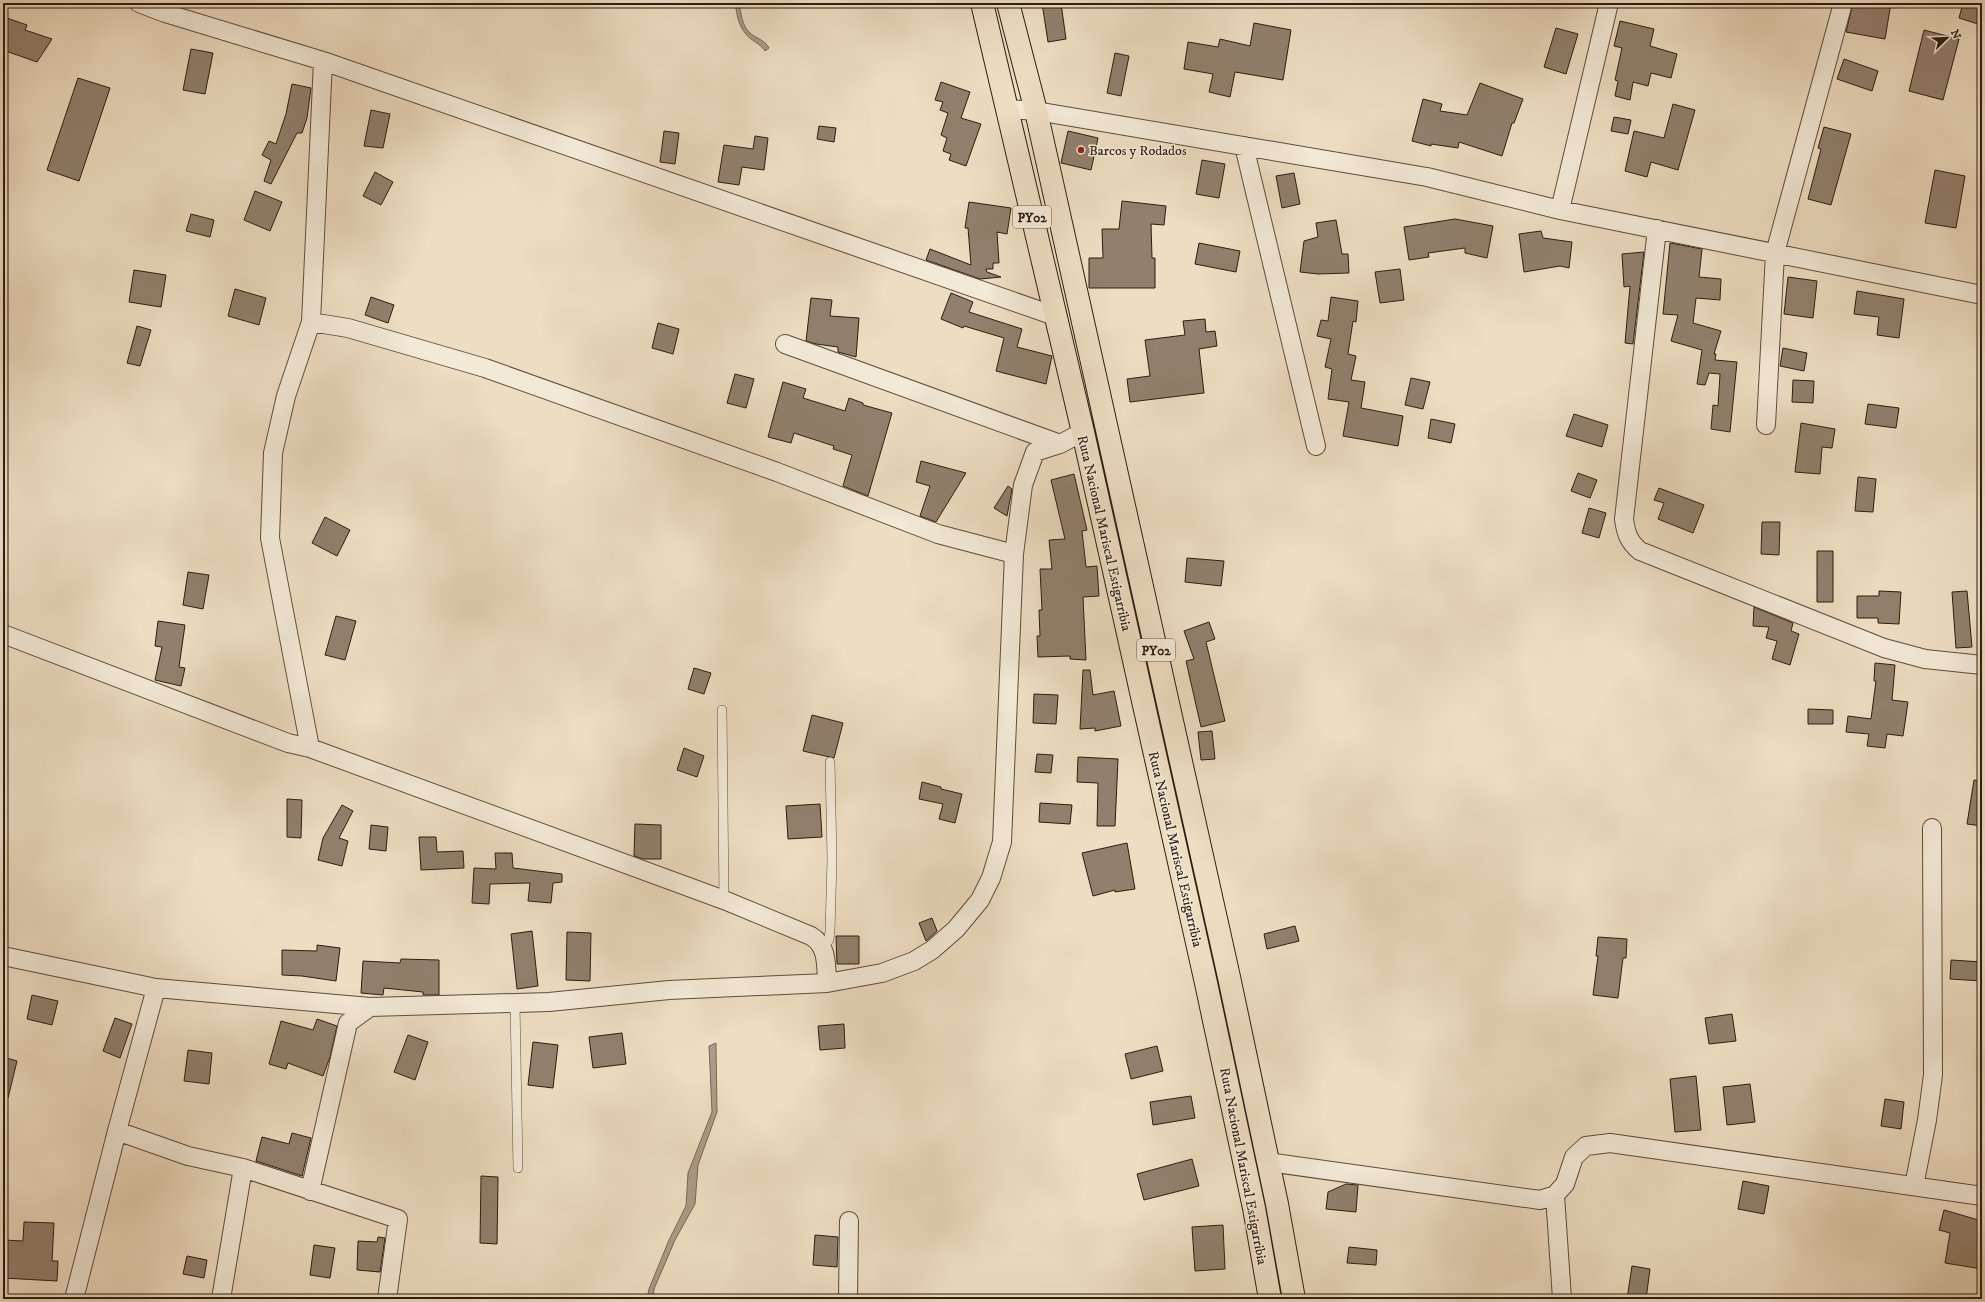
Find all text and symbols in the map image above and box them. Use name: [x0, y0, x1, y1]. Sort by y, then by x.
north arrow: [1927, 18, 1967, 58]
text: N: [1947, 28, 1963, 41]
place label: Barcos y Rodados: [1089, 142, 1187, 160]
marker: Barcos y Rodados: [1076, 145, 1086, 155]
road number: PY02: [1013, 206, 1051, 228]
street label: Ruta Nacional Mariscal Estigarribia: [1073, 434, 1135, 633]
road number: PY02: [1137, 639, 1175, 661]
street label: Ruta Nacional Mariscal Estigarribia: [1144, 750, 1206, 949]
street label: Ruta Nacional Mariscal Estigarribia: [1215, 1066, 1271, 1266]

